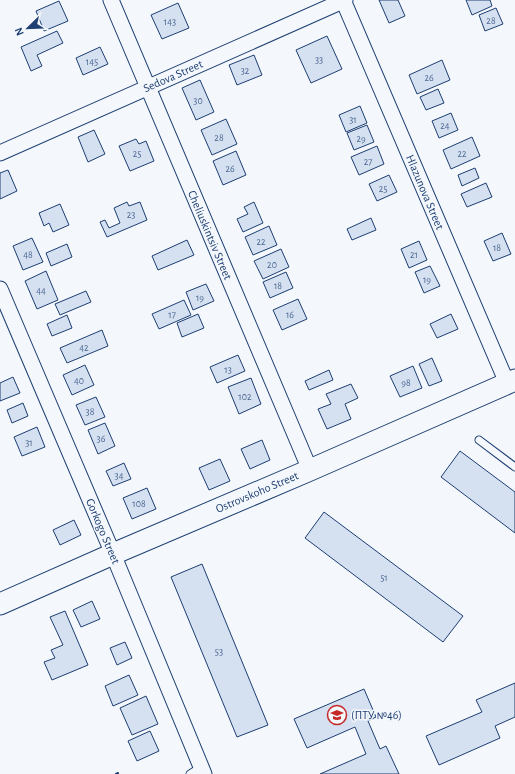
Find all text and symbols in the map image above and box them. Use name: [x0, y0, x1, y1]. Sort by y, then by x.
north arrow: [8, 8, 48, 48]
house number: 28: [486, 16, 496, 26]
house number: 143: [164, 17, 176, 27]
text: N: [13, 26, 26, 37]
house number: 33: [315, 55, 323, 65]
house number: 145: [86, 57, 98, 67]
street label: Sedova Street: [142, 58, 205, 94]
house number: 32: [241, 66, 250, 76]
house number: 26: [424, 73, 434, 83]
house number: 30: [193, 96, 203, 106]
house number: 31: [349, 115, 357, 125]
house number: 24: [440, 121, 450, 131]
house number: 28: [214, 133, 224, 143]
house number: 29: [356, 134, 366, 144]
house number: 25: [133, 149, 141, 159]
house number: 22: [457, 149, 467, 159]
street label: Hlazunova Street: [404, 153, 446, 231]
house number: 27: [364, 157, 372, 167]
house number: 26: [225, 164, 235, 174]
house number: 25: [379, 184, 387, 194]
street label: Cheliuskintsiv Street: [186, 189, 234, 281]
house number: 23: [127, 210, 135, 220]
house number: 22: [256, 237, 266, 247]
house number: 18: [493, 243, 501, 253]
house number: 48: [23, 250, 33, 260]
house number: 21: [410, 250, 418, 260]
house number: 20: [267, 260, 277, 270]
house number: 19: [423, 275, 431, 285]
house number: 18: [274, 281, 282, 291]
house number: 44: [36, 286, 46, 296]
house number: 19: [196, 293, 204, 303]
house number: 17: [168, 310, 176, 320]
house number: 16: [286, 310, 294, 320]
house number: 42: [79, 343, 89, 353]
house number: 13: [224, 365, 232, 375]
house number: 40: [74, 376, 84, 386]
house number: 98: [401, 378, 411, 388]
house number: 102: [238, 392, 252, 402]
house number: 38: [86, 407, 95, 417]
house number: 36: [97, 434, 106, 444]
house number: 31: [25, 438, 33, 448]
street label: Ostrovskoho Street: [214, 469, 300, 515]
house number: 34: [115, 471, 124, 481]
street label: Gorkogo Street: [84, 497, 122, 566]
house number: 108: [132, 499, 146, 509]
house number: 51: [380, 573, 388, 583]
house number: 53: [215, 647, 223, 657]
school or university icon: (ПТУ №46): [326, 704, 348, 726]
place label: (ПТУ №46): [351, 709, 402, 721]

